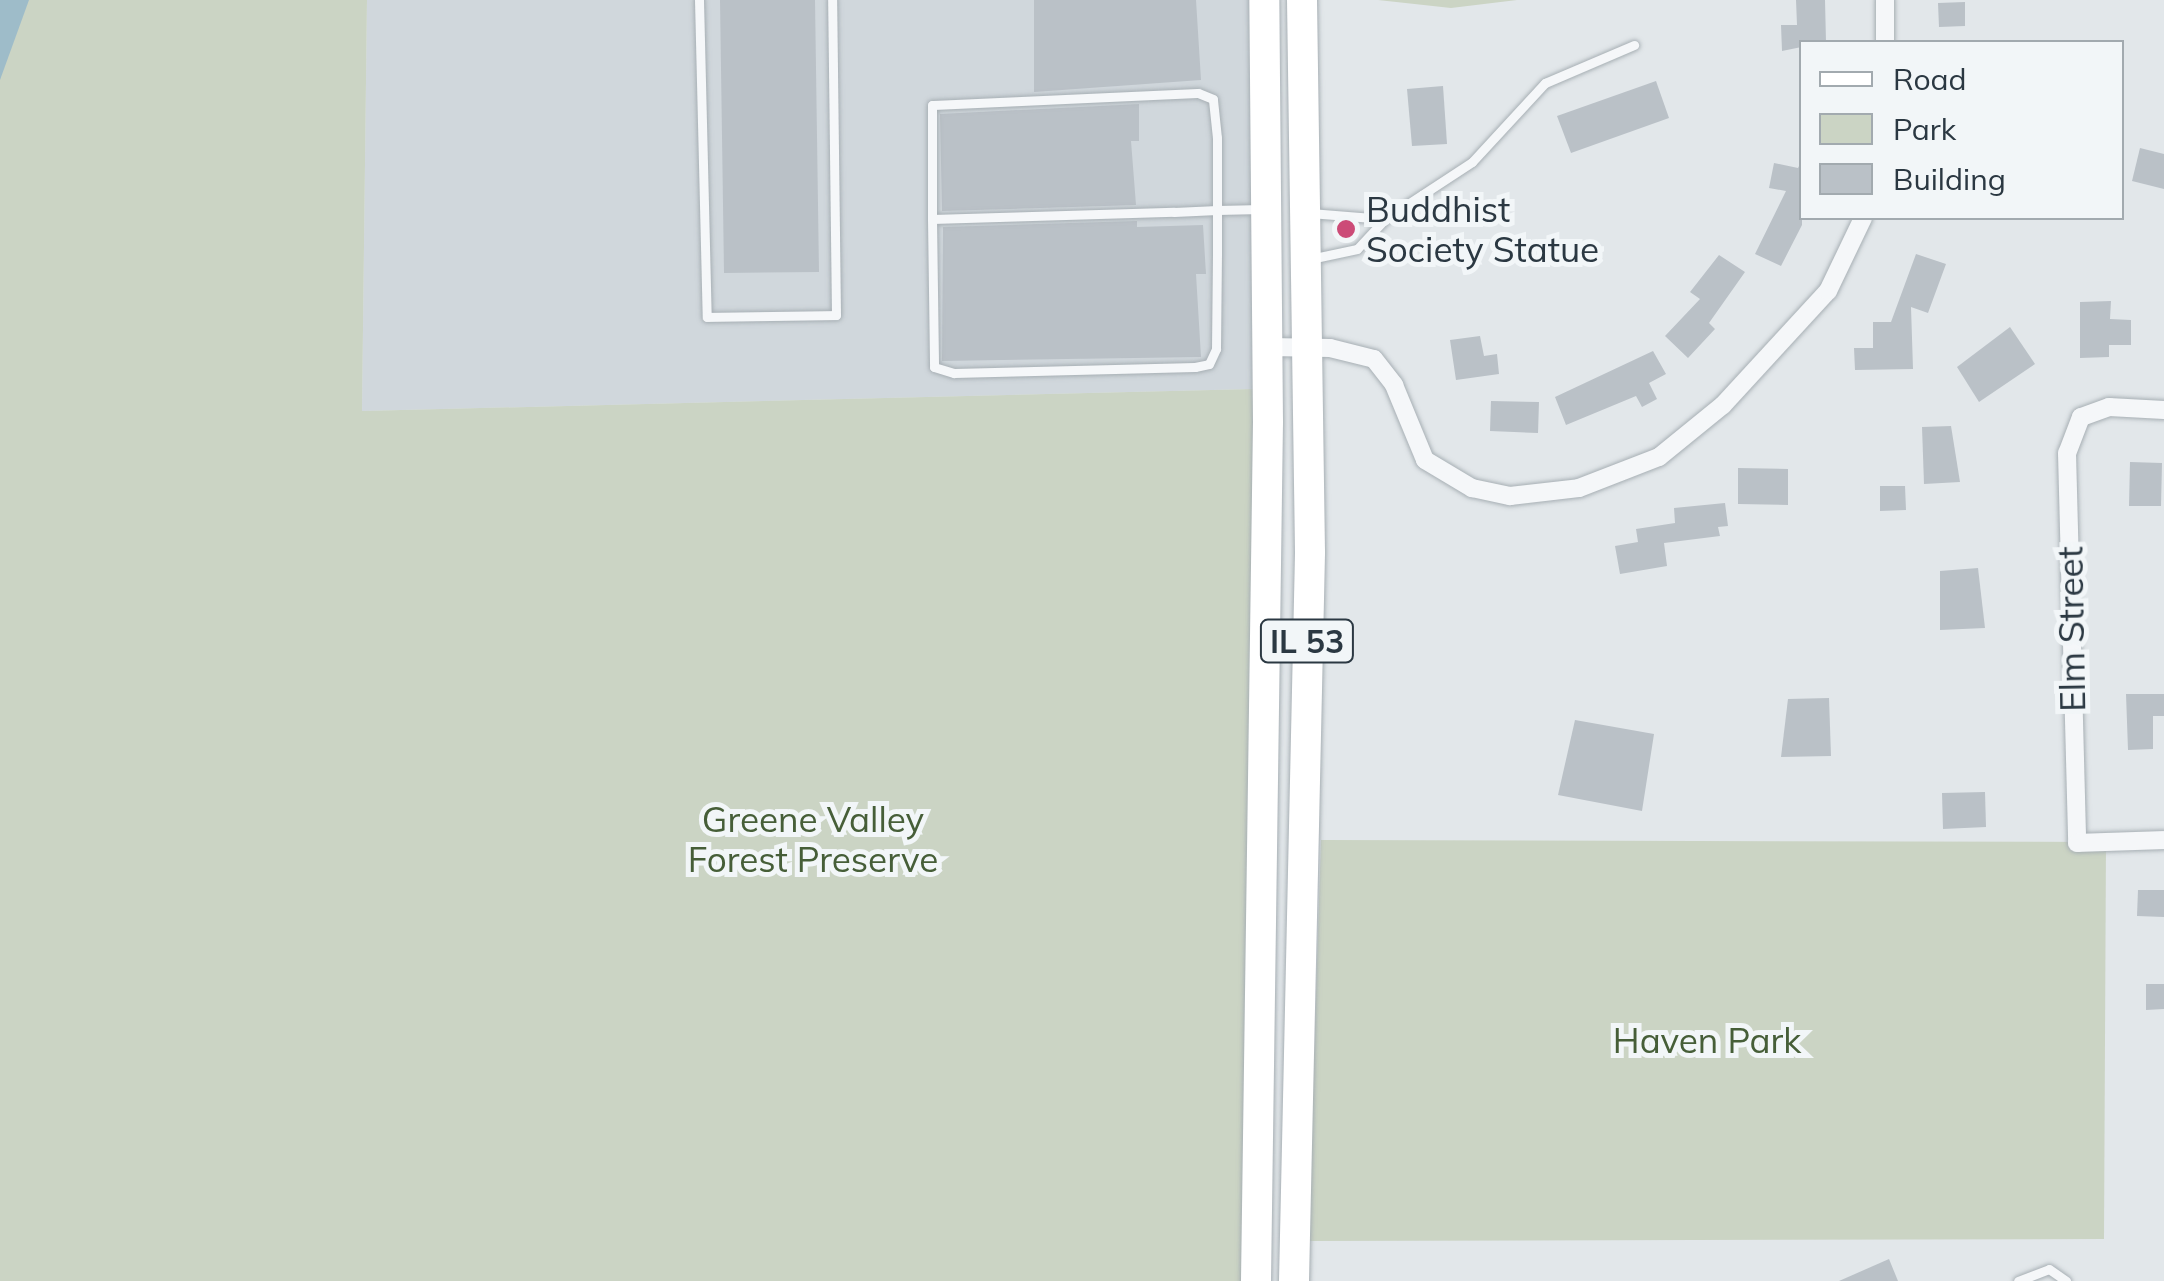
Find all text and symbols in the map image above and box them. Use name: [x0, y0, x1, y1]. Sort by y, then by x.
legend: [1799, 40, 2124, 220]
text: Road: [1893, 60, 1967, 98]
text: Park: [1893, 110, 1956, 148]
text: Building: [1893, 160, 2006, 198]
place label: Buddhist Society Statue: [1366, 188, 1599, 270]
marker: Buddhist Society Statue: [1335, 218, 1357, 240]
street label: Elm Street: [2049, 546, 2093, 712]
road number: IL 53: [1260, 614, 1354, 668]
park label: Greene Valley Forest Preserve: [688, 798, 938, 880]
park label: Haven Park: [1613, 1019, 1801, 1061]

